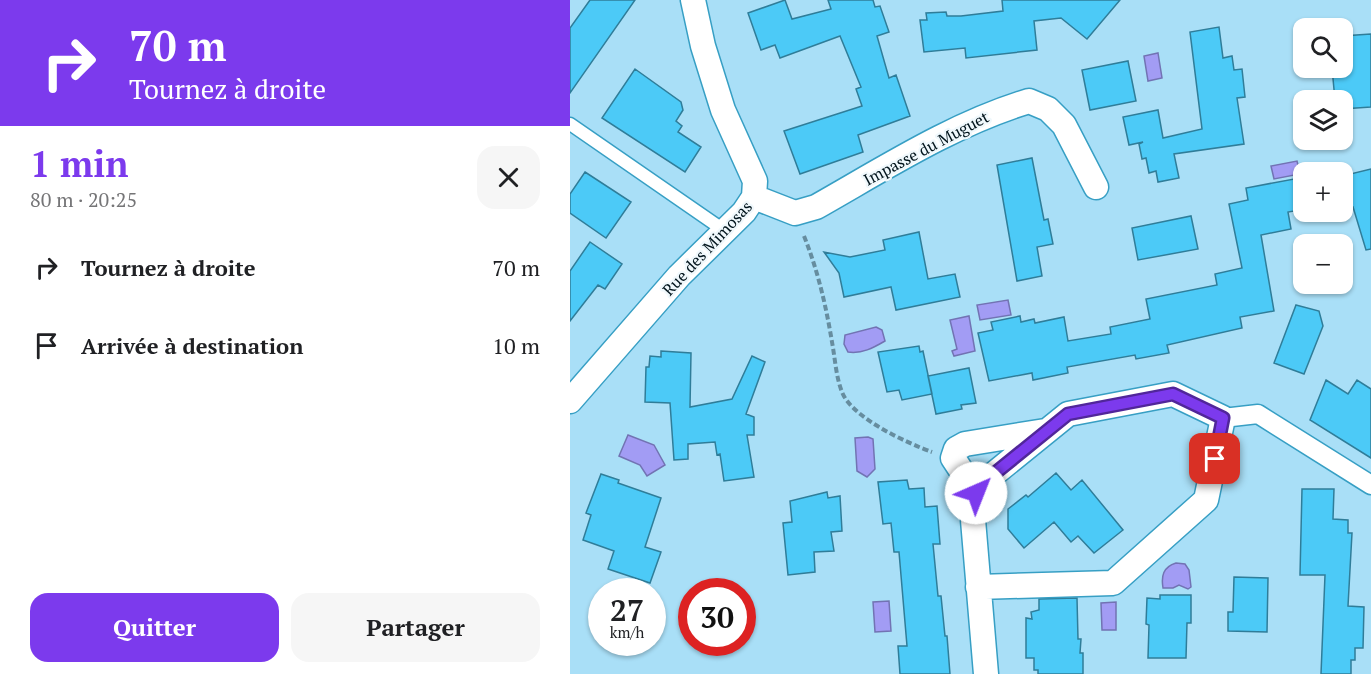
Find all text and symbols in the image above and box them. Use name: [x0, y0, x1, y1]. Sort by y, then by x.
text: 70 m: [129, 17, 227, 73]
map controls: [1293, 18, 1353, 294]
button: search: [1293, 18, 1353, 78]
icon: right: [30, 24, 108, 102]
text: Tournez à droite: [129, 71, 326, 107]
button: layers: [1293, 90, 1353, 150]
street label: Impasse du Muguet: [859, 106, 993, 190]
text: 1 min: [30, 140, 128, 187]
button: close: [477, 146, 540, 209]
button: +: [1293, 162, 1353, 222]
text: 80 m · 20:25: [30, 186, 137, 213]
street label: Rue des Mimosas: [657, 196, 757, 300]
button: −: [1293, 234, 1353, 294]
icon: right: [30, 251, 63, 284]
text: Tournez à droite: [81, 253, 256, 282]
text: 70 m: [492, 253, 540, 282]
icon: arrive: [30, 329, 63, 362]
text: Arrivée à destination: [81, 331, 303, 360]
text: 10 m: [492, 331, 540, 360]
pin: [1189, 433, 1240, 484]
icon: arrive: [1198, 442, 1231, 475]
position arrow: [944, 461, 1008, 525]
speed limit sign: 30: [678, 578, 756, 656]
text: 27: [610, 590, 644, 630]
button: Quitter: [30, 593, 279, 662]
button: Partager: [291, 593, 540, 662]
text: km/h: [610, 622, 644, 642]

